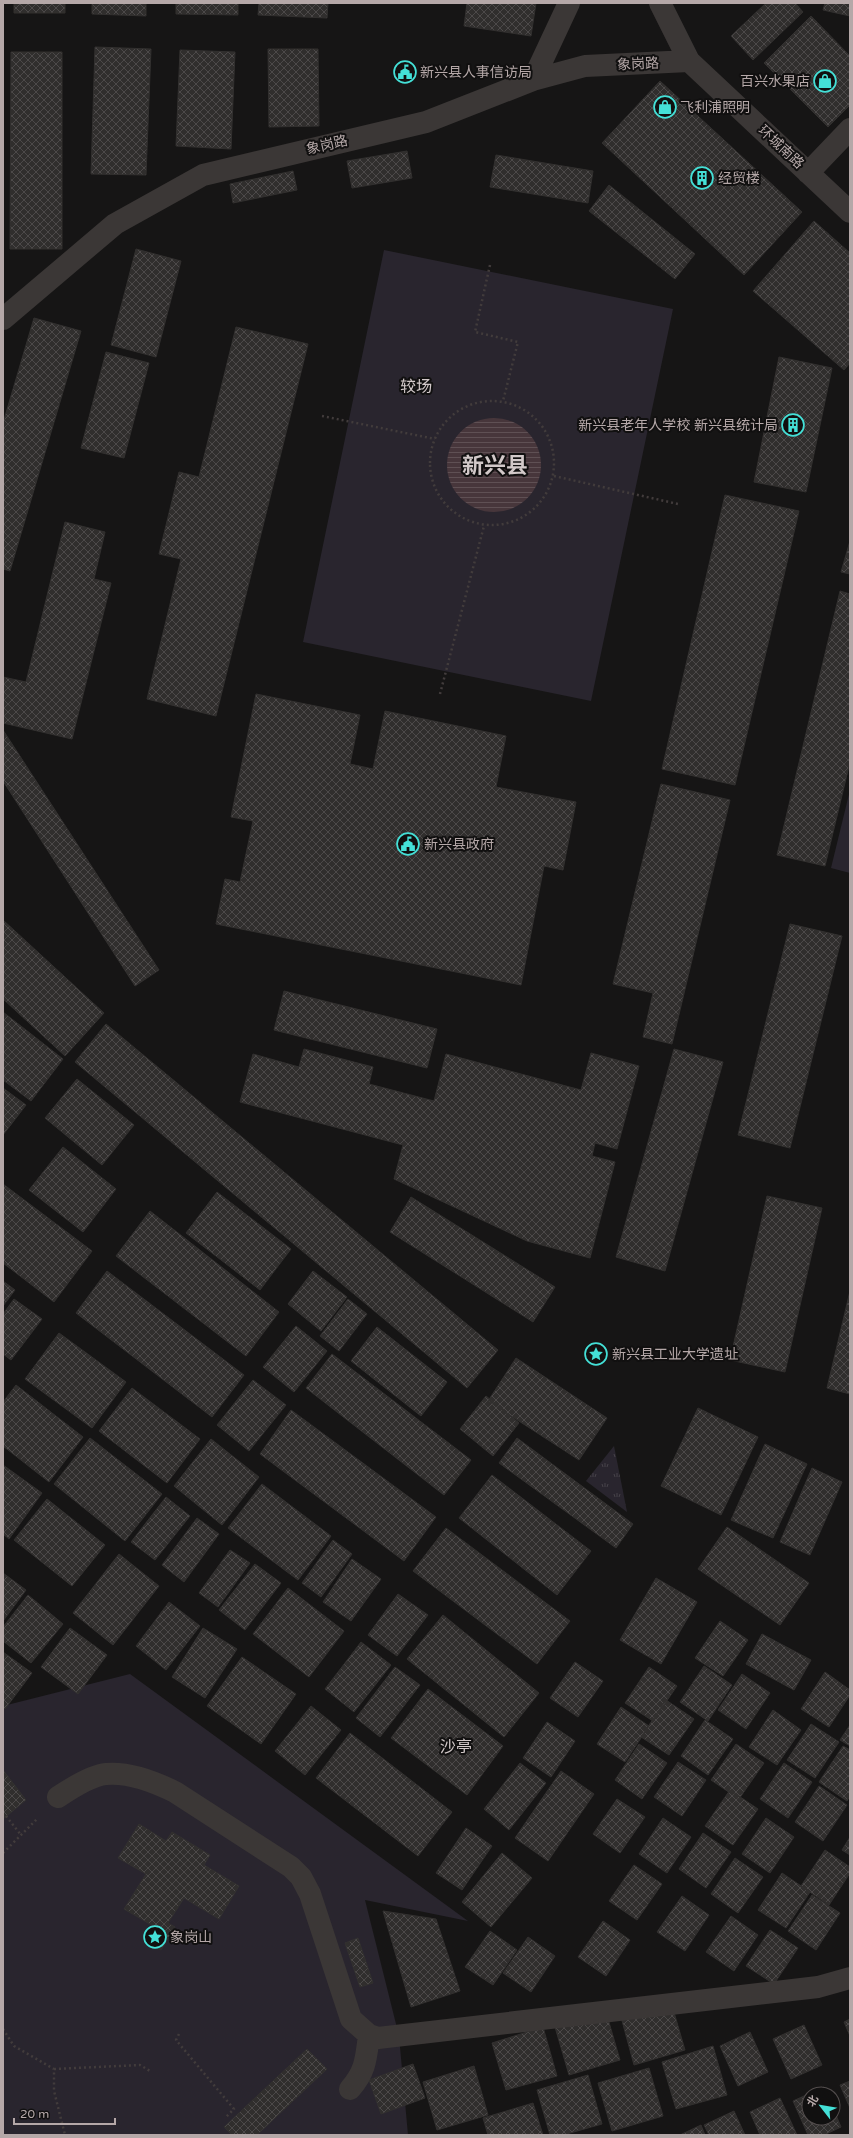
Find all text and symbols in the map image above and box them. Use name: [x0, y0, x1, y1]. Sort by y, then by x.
street label: 象岗路: [617, 54, 659, 74]
public building icon: 新兴县人事信访局: [392, 59, 418, 85]
place label: 新兴县人事信访局: [420, 64, 532, 81]
shop icon: 百兴水果店: [812, 68, 838, 94]
place label: 百兴水果店: [740, 73, 810, 90]
shop icon: 飞利浦照明: [652, 94, 678, 120]
place label: 飞利浦照明: [680, 99, 750, 116]
street label: 环城南路: [755, 122, 807, 172]
street label: 象岗路: [305, 132, 349, 158]
building icon: 经贸楼: [689, 165, 715, 191]
place label: 经贸楼: [718, 170, 760, 187]
district label: 较场: [400, 377, 432, 397]
building icon: 新兴县老年人学校 新兴县统计局: [780, 412, 806, 438]
place label: 新兴县老年人学校 新兴县统计局: [578, 417, 778, 434]
district label: 新兴县: [462, 453, 528, 479]
public building icon: 新兴县政府: [395, 831, 421, 857]
place label: 新兴县政府: [424, 836, 494, 853]
place icon: 新兴县工业大学遗址: [583, 1341, 609, 1367]
place label: 新兴县工业大学遗址: [612, 1346, 738, 1363]
district label: 沙亭: [440, 1737, 472, 1757]
place icon: 象岗山: [142, 1924, 168, 1950]
place label: 象岗山: [170, 1929, 212, 1946]
north arrow: [801, 2086, 841, 2126]
text: 北: [804, 2093, 821, 2109]
scale bar: [14, 2100, 115, 2126]
text: 20 m: [20, 2107, 49, 2121]

